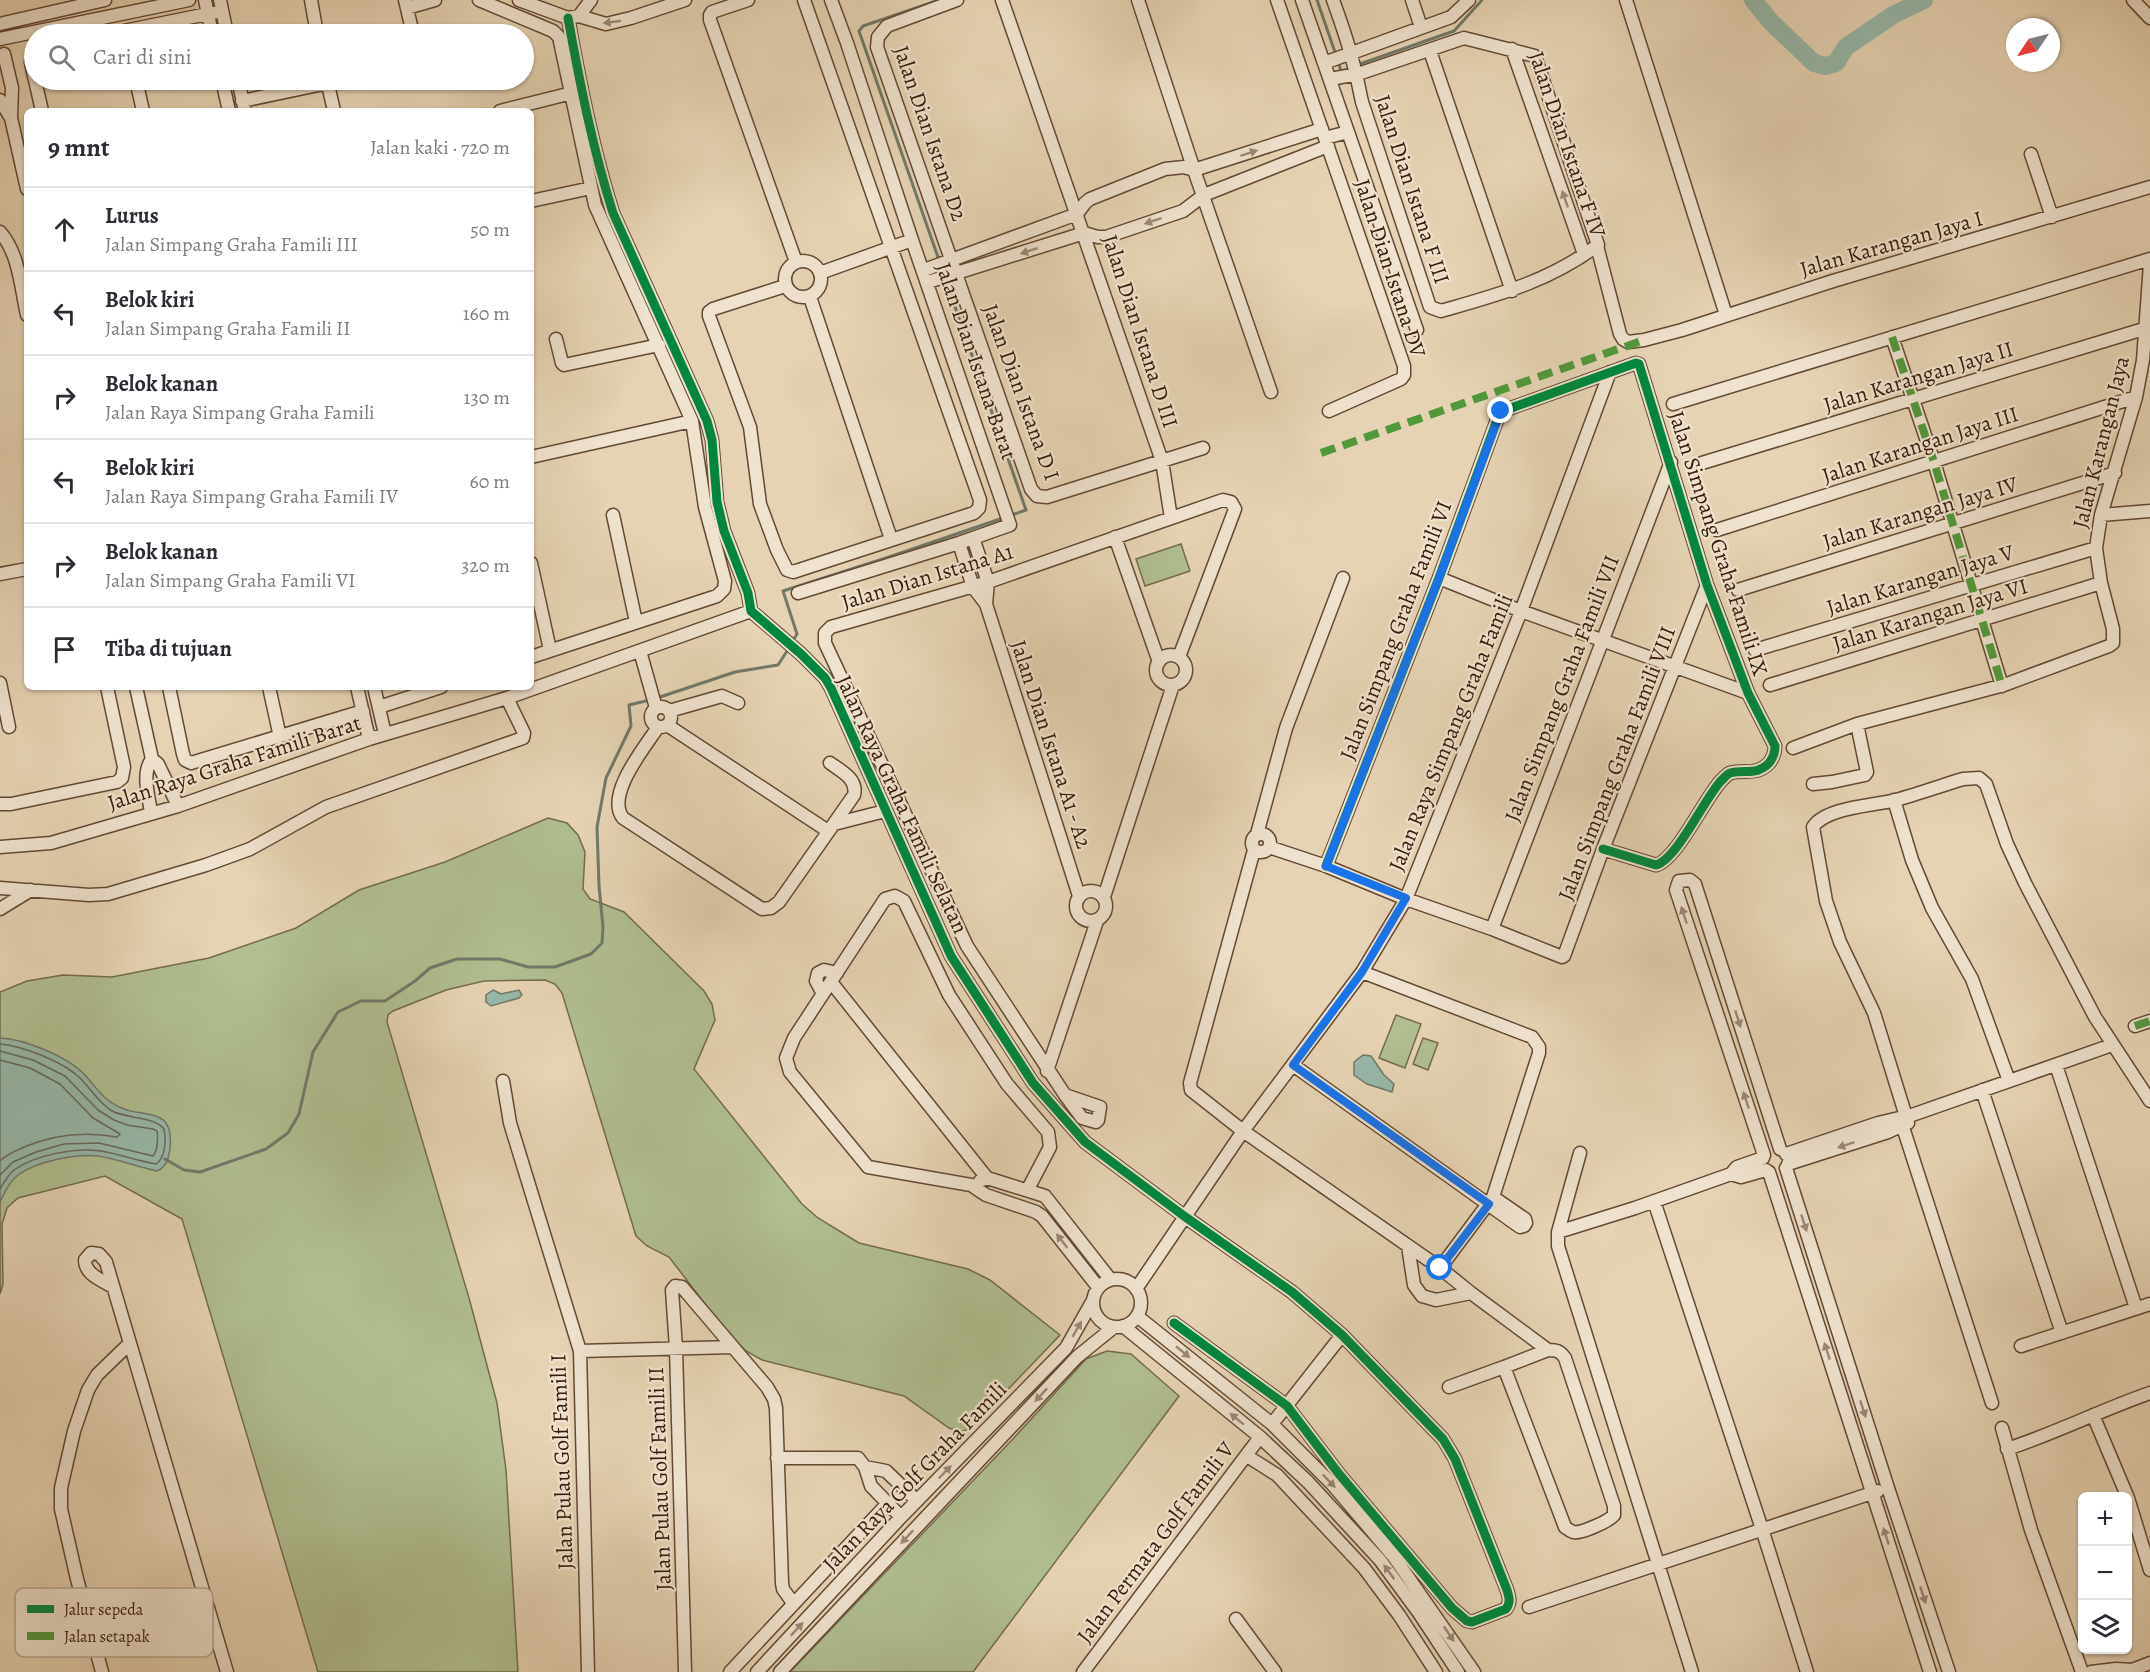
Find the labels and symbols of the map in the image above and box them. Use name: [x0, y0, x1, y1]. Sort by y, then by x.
one-way arrow: [602, 17, 621, 27]
north arrow: [2006, 18, 2060, 72]
street label: Jalan Dian Istana D2: [886, 42, 974, 225]
street label: Jalan Dian Istana F IV: [1521, 47, 1613, 242]
street label: Jalan Dian Istana F III: [1367, 91, 1457, 288]
one-way arrow: [1240, 147, 1258, 157]
street label: Jalan Dian Istana DV: [1347, 175, 1433, 362]
one-way arrow: [1559, 189, 1569, 207]
street label: Jalan Karangan Jaya I: [1796, 203, 1986, 284]
one-way arrow: [1144, 217, 1162, 226]
street label: Jalan Dian Istana D III: [1095, 231, 1185, 432]
one-way arrow: [1020, 246, 1038, 256]
street label: Jalan Dian Istana Barat: [928, 259, 1024, 464]
street label: Jalan Dian Istana D I: [975, 300, 1067, 485]
street label: Jalan Karangan Jaya II: [1820, 334, 2017, 420]
street label: Jalan Karangan Jaya: [2065, 352, 2137, 532]
route end: [1487, 397, 1513, 423]
street label: Jalan Karangan Jaya III: [1818, 399, 2022, 491]
street label: Jalan Simpang Graha Famili IX: [1661, 407, 1775, 680]
street label: Jalan Karangan Jaya IV: [1819, 469, 2022, 557]
street label: Jalan Simpang Graha Famili VI: [1333, 496, 1459, 764]
street label: Jalan Dian Istana A1: [838, 537, 1017, 617]
street label: Jalan Karangan Jaya V: [1823, 537, 2018, 623]
street label: Jalan Simpang Graha Famili VII: [1497, 551, 1627, 826]
street label: Jalan Karangan Jaya VI: [1829, 571, 2031, 659]
street label: Jalan Raya Simpang Graha Famili: [1381, 589, 1520, 876]
street label: Jalan Simpang Graha Famili VIII: [1551, 622, 1683, 905]
street label: Jalan Dian Istana A1 - A2: [1003, 636, 1099, 852]
street label: Jalan Raya Graha Famili Selatan: [829, 670, 975, 939]
street label: Jalan Raya Graha Famili Barat: [104, 708, 365, 818]
one-way arrow: [1679, 906, 1688, 924]
one-way arrow: [1734, 1010, 1743, 1028]
one-way arrow: [1740, 1091, 1750, 1109]
one-way arrow: [1837, 1141, 1855, 1151]
one-way arrow: [1800, 1214, 1809, 1232]
one-way arrow: [1056, 1233, 1069, 1249]
route start: [1426, 1254, 1452, 1280]
one-way arrow: [1072, 1320, 1082, 1337]
one-way arrow: [1821, 1342, 1831, 1360]
one-way arrow: [1175, 1346, 1190, 1358]
street label: Jalan Pulau Golf Famili I: [543, 1354, 581, 1570]
street label: Jalan Pulau Golf Famili II: [641, 1367, 679, 1591]
street label: Jalan Raya Golf Graha Famili: [816, 1375, 1014, 1578]
one-way arrow: [1034, 1388, 1048, 1403]
one-way arrow: [1859, 1400, 1868, 1418]
one-way arrow: [1230, 1413, 1245, 1425]
street label: Jalan Permata Golf Famili V: [1070, 1435, 1242, 1650]
one-way arrow: [938, 1465, 952, 1480]
one-way arrow: [1321, 1474, 1335, 1488]
one-way arrow: [1881, 1527, 1891, 1545]
one-way arrow: [900, 1530, 914, 1545]
one-way arrow: [1383, 1564, 1395, 1580]
one-way arrow: [1919, 1586, 1928, 1604]
legend: [15, 1588, 213, 1657]
text: Jalur sepeda: [64, 1599, 144, 1621]
one-way arrow: [790, 1622, 803, 1637]
text: Jalan setapak: [64, 1626, 150, 1648]
one-way arrow: [1443, 1626, 1454, 1642]

